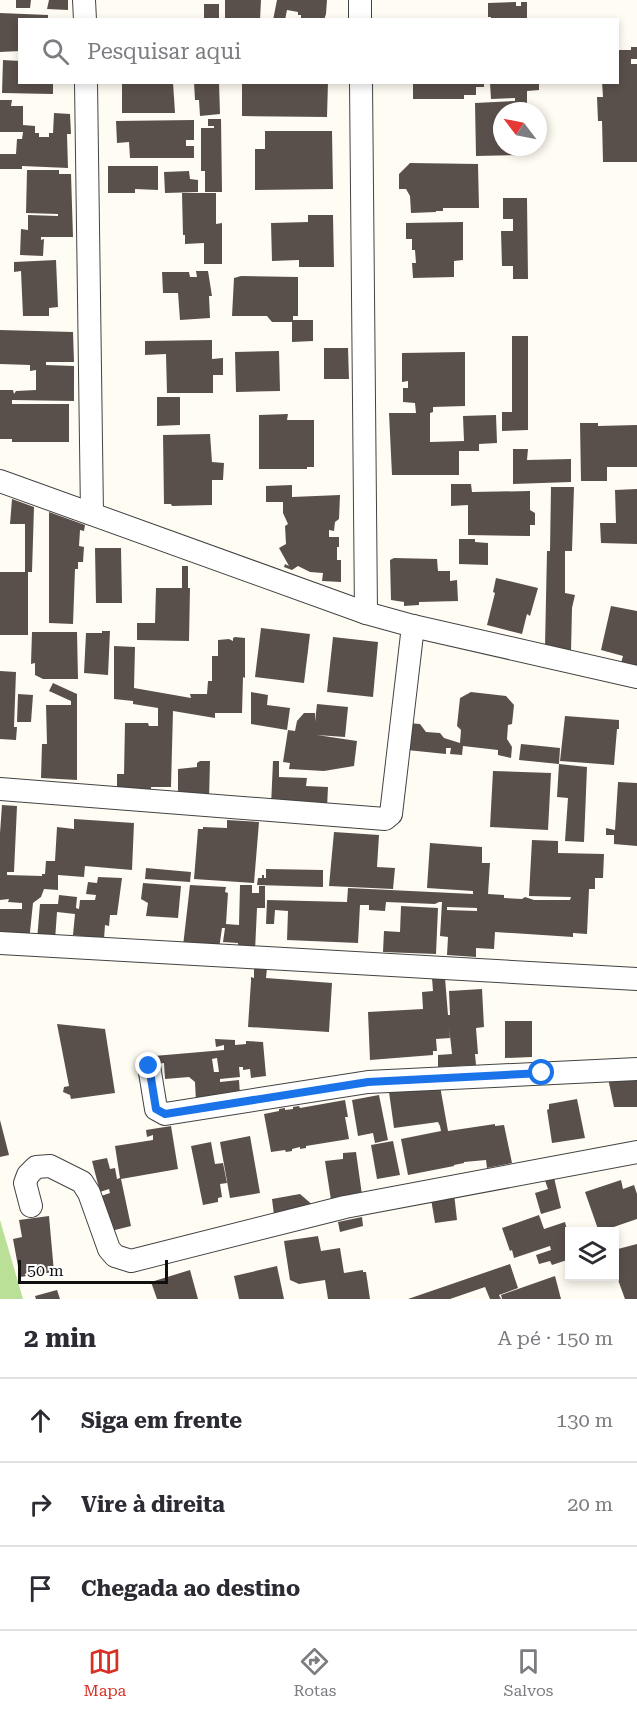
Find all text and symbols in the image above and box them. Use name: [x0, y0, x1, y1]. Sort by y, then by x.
search box: [18, 18, 619, 84]
icon: search: [39, 35, 72, 68]
text: Pesquisar aqui: [87, 39, 241, 64]
north arrow: [493, 102, 547, 156]
route end: [135, 1052, 161, 1078]
route start: [528, 1059, 554, 1085]
map controls: [565, 1227, 619, 1281]
button: layers: [565, 1227, 619, 1281]
scale bar: [18, 1257, 168, 1284]
text: 50 m: [27, 1261, 64, 1280]
text: 2 min: [24, 1323, 96, 1353]
text: A pé · 150 m: [498, 1326, 613, 1350]
icon: ahead: [24, 1404, 57, 1437]
text: Siga em frente: [81, 1408, 242, 1433]
text: 130 m: [556, 1408, 613, 1432]
icon: right: [24, 1488, 57, 1521]
text: Vire à direita: [81, 1492, 225, 1517]
text: 20 m: [567, 1492, 613, 1516]
icon: arrive: [24, 1572, 57, 1605]
text: Chegada ao destino: [81, 1576, 300, 1601]
tab: Mapa: [84, 1645, 126, 1700]
tab: Rotas: [293, 1645, 336, 1700]
tab: Salvos: [503, 1645, 553, 1700]

